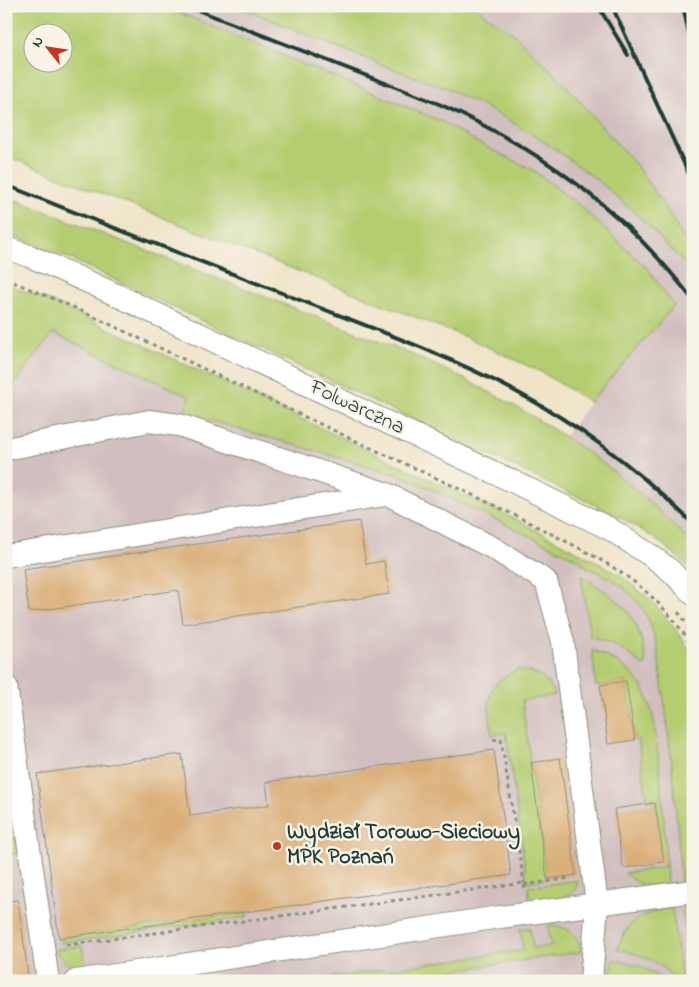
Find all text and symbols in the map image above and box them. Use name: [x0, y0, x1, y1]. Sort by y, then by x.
north arrow: [22, 22, 72, 72]
text: N: [27, 33, 49, 52]
street label: Folwarczna: [303, 372, 410, 444]
place label: Wydział Torowo-Sieciowy MPK Poznań: [287, 817, 520, 874]
marker: Wydział Torowo-Sieciowy MPK Poznań: [271, 840, 283, 852]

